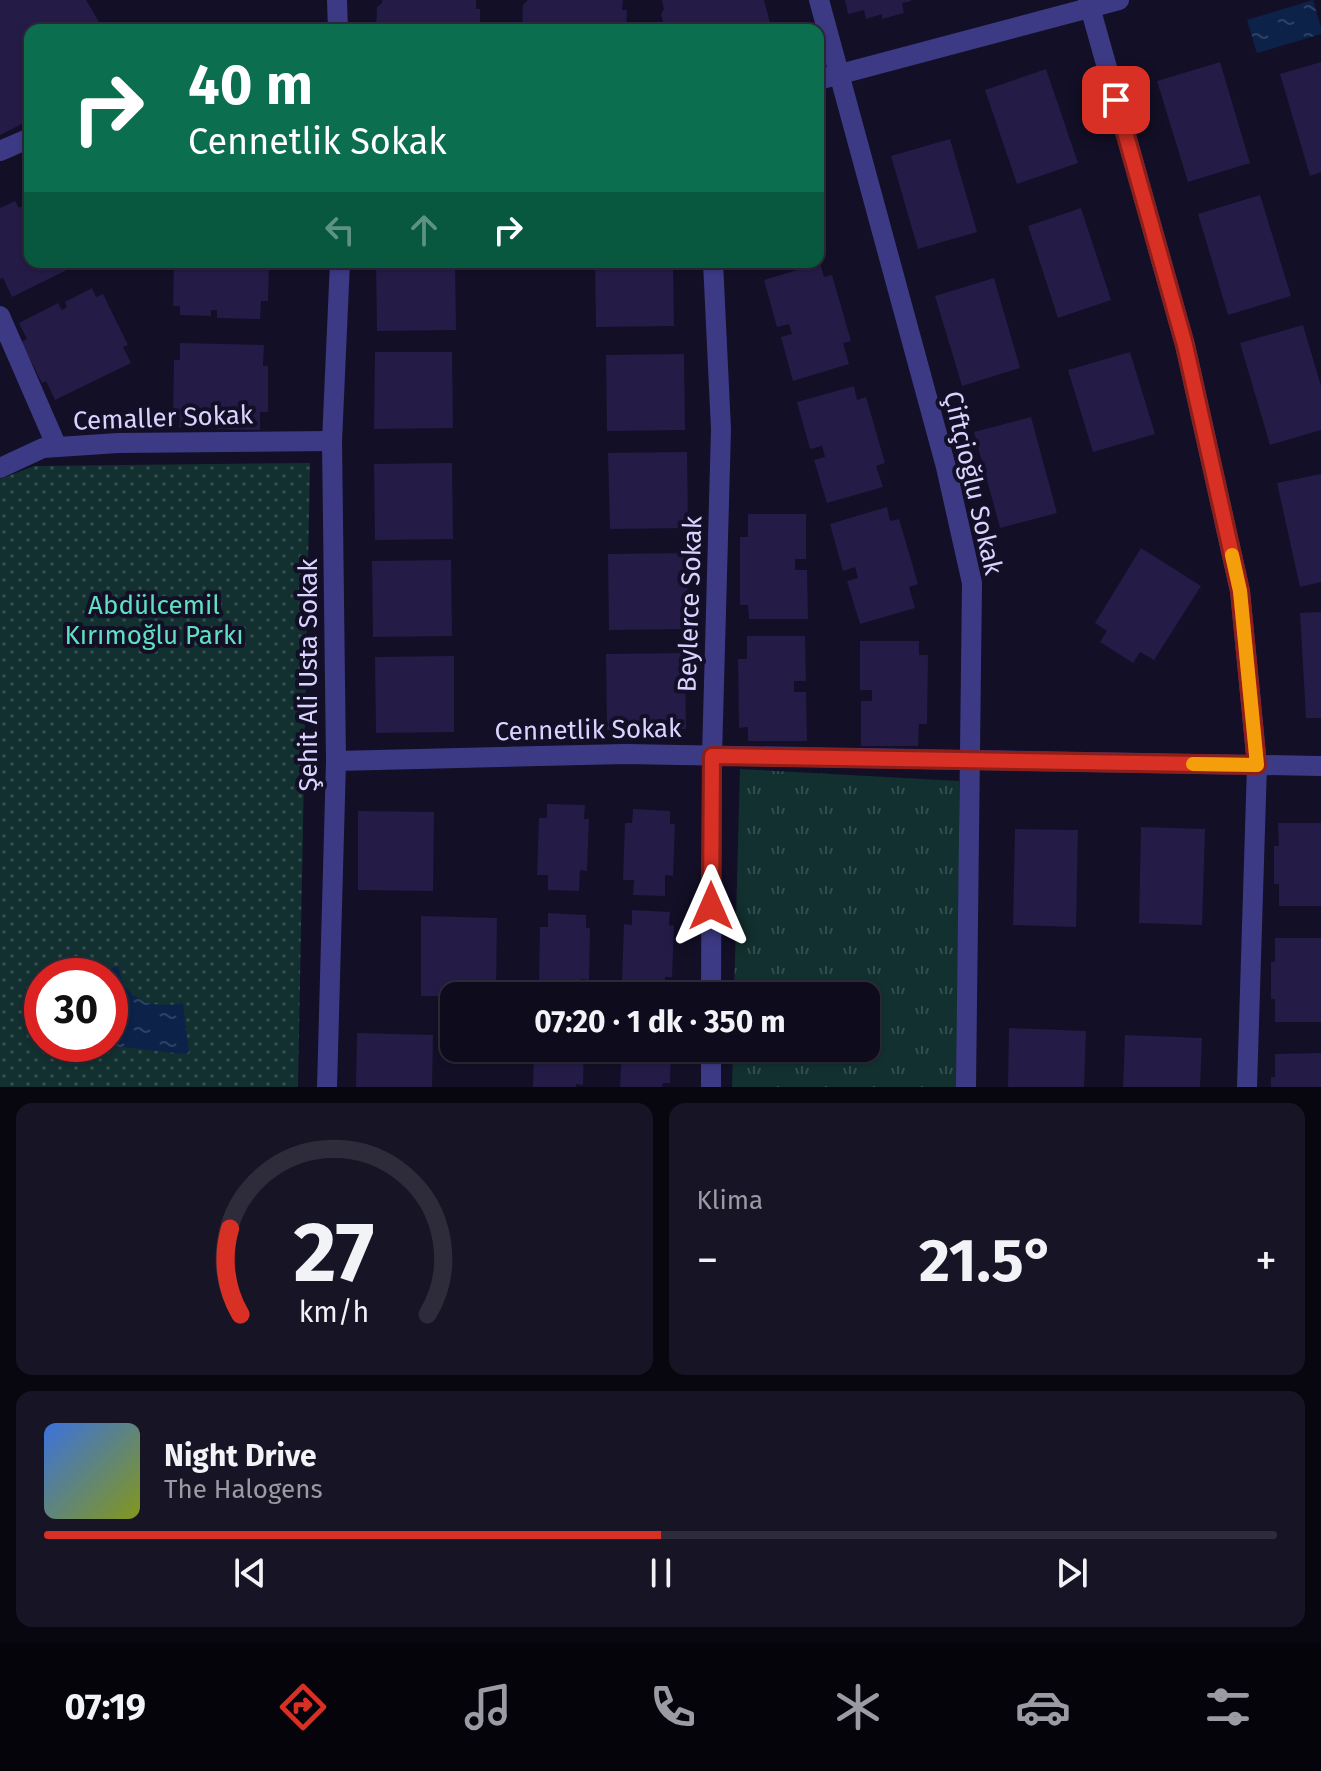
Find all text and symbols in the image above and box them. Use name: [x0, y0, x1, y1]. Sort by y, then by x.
text: 40 m: [188, 52, 313, 119]
icon: right: [56, 56, 160, 160]
pin: [1082, 66, 1150, 134]
icon: arrive: [1094, 78, 1138, 122]
text: Cennetlik Sokak: [188, 120, 447, 164]
icon: left: [318, 208, 362, 252]
icon: ahead: [402, 208, 446, 252]
icon: right: [486, 208, 530, 252]
street label: Çiftçioğlu Sokak: [937, 388, 1009, 578]
street label: Cemaller Sokak: [72, 399, 254, 437]
street label: Beylerce Sokak: [671, 515, 709, 693]
street label: Şehit Ali Usta Sokak: [293, 558, 324, 792]
park label: Abdülcemil Kırımoğlu Parkı: [64, 590, 244, 651]
street label: Cennetlik Sokak: [494, 713, 682, 747]
position arrow: [669, 864, 753, 948]
speed limit sign: 30: [24, 958, 128, 1062]
text: 07:20 · 1 dk · 350 m: [534, 1004, 786, 1040]
text: Klima: [697, 1185, 763, 1216]
text: 27: [294, 1203, 375, 1303]
text: 21.5°: [919, 1225, 1054, 1297]
text: −: [697, 1234, 719, 1287]
text: +: [1255, 1234, 1277, 1287]
text: km/h: [299, 1295, 370, 1330]
text: Night Drive: [164, 1438, 317, 1474]
text: The Halogens: [164, 1474, 323, 1505]
icon: previous: [228, 1551, 272, 1595]
icon: pause: [639, 1551, 683, 1595]
icon: next: [1050, 1551, 1094, 1595]
icon: directions: [275, 1679, 331, 1735]
icon: music: [460, 1679, 516, 1735]
icon: phone: [645, 1679, 701, 1735]
icon: climate: [830, 1679, 886, 1735]
icon: car: [1015, 1679, 1071, 1735]
icon: filters: [1200, 1679, 1256, 1735]
text: 07:19: [65, 1685, 146, 1729]

